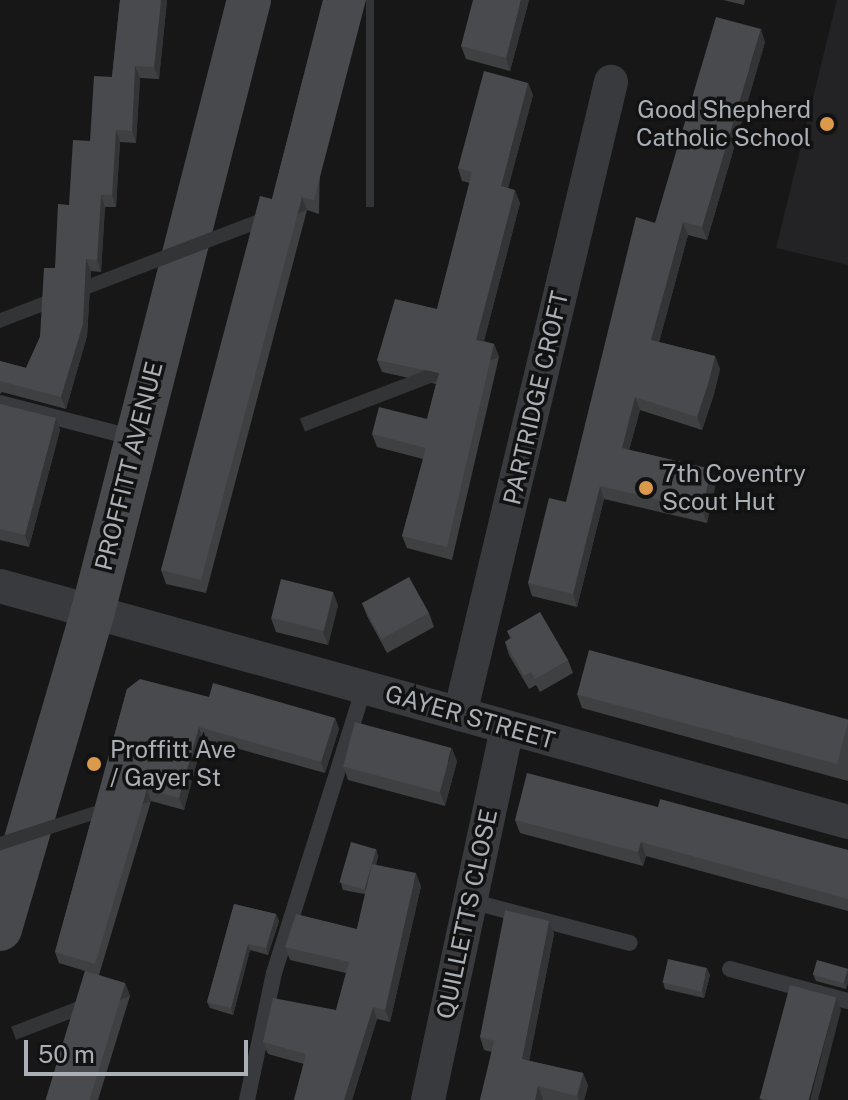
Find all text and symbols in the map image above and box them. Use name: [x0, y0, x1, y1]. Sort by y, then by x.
place label: Good Shepherd Catholic School: [636, 96, 811, 152]
marker: Good Shepherd Catholic School: [818, 115, 836, 133]
street label: PARTRIDGE CROFT: [497, 288, 575, 508]
street label: PROFFITT AVENUE: [89, 359, 169, 573]
place label: 7th Coventry Scout Hut: [662, 460, 806, 516]
marker: 7th Coventry Scout Hut: [637, 479, 655, 497]
street label: GAYER STREET: [382, 679, 558, 755]
place label: Proffitt Ave / Gayer St: [110, 736, 236, 792]
marker: Proffitt Ave / Gayer St: [85, 755, 103, 773]
street label: QUILLETTS CLOSE: [431, 807, 503, 1021]
scale bar: [28, 1024, 252, 1074]
text: 50 m: [38, 1040, 95, 1068]

